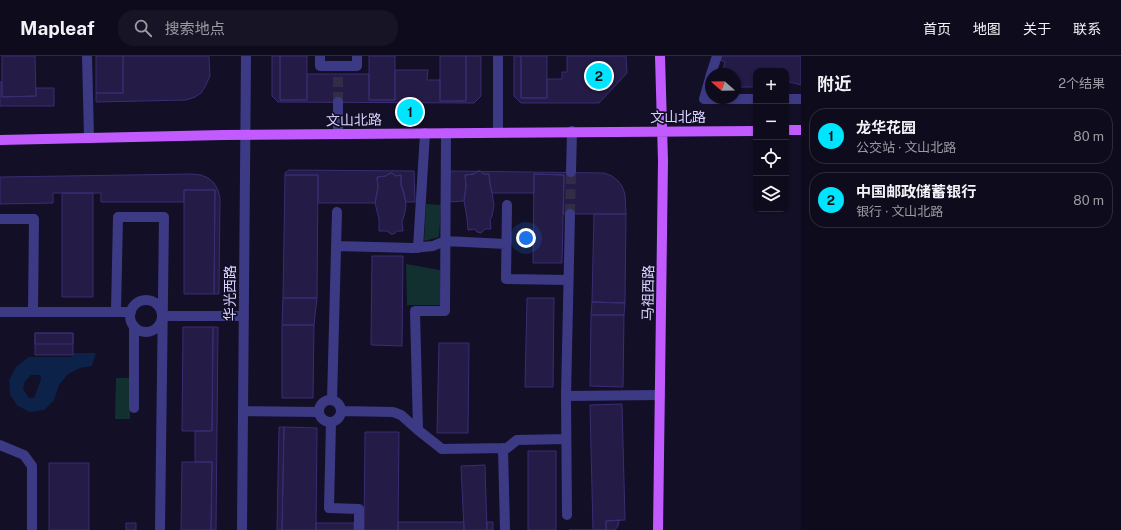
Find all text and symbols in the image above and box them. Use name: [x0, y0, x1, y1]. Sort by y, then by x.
search box: [118, 10, 398, 46]
text: Mapleaf: [20, 17, 94, 39]
icon: search: [132, 17, 154, 39]
text: 搜索地点: [164, 20, 224, 37]
text: 首页: [923, 21, 951, 37]
text: 地图: [973, 21, 1001, 37]
text: 关于: [1023, 21, 1051, 37]
text: 联系: [1073, 21, 1101, 37]
pin: 2: [586, 61, 612, 91]
north arrow: [705, 68, 741, 104]
map controls: [753, 68, 789, 212]
button: +: [753, 68, 789, 104]
text: 附近: [817, 74, 851, 94]
text: 2个结果: [1058, 76, 1105, 91]
pin: 1: [397, 97, 423, 127]
button: −: [753, 104, 789, 140]
street label: 文山北路: [650, 109, 706, 125]
street label: 文山北路: [326, 112, 382, 128]
text: 龙华花园: [856, 119, 916, 136]
text: 1: [828, 129, 834, 144]
text: 80 m: [1073, 129, 1104, 144]
button: locate: [753, 140, 789, 176]
text: 公交站 · 文山北路: [856, 140, 956, 155]
button: layers: [753, 176, 789, 212]
text: 中国邮政储蓄银行: [856, 183, 976, 200]
text: 2: [827, 193, 835, 208]
text: 80 m: [1073, 193, 1104, 208]
text: 银行 · 文山北路: [856, 204, 943, 219]
your location: [516, 228, 536, 248]
street label: 华光西路: [222, 265, 238, 321]
street label: 马祖西路: [640, 265, 656, 321]

